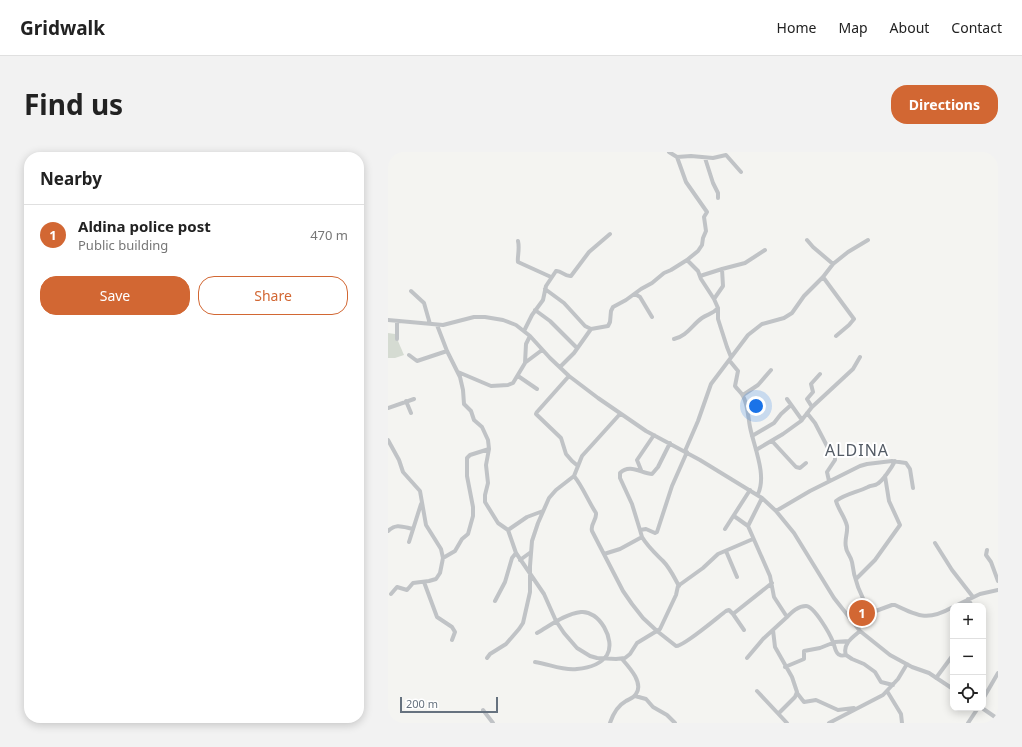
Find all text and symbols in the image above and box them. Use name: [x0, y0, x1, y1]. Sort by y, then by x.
text: Gridwalk: [20, 15, 105, 41]
text: Home: [777, 18, 816, 37]
text: Map: [838, 18, 868, 37]
text: About: [890, 18, 929, 37]
text: Contact: [951, 18, 1002, 37]
text: Find us: [24, 85, 123, 123]
button: Directions: [891, 85, 998, 124]
text: Nearby: [40, 167, 102, 190]
text: Aldina police post: [78, 216, 211, 236]
text: 1: [49, 226, 57, 244]
text: 470 m: [310, 226, 348, 244]
text: Public building: [78, 236, 168, 254]
button: Save: [40, 276, 190, 315]
button: Share: [198, 276, 348, 315]
your location: [746, 396, 766, 416]
district label: ALDINA: [825, 439, 889, 461]
pin: 1: [849, 598, 875, 628]
map controls: [950, 603, 986, 711]
button: +: [950, 603, 986, 639]
button: −: [950, 639, 986, 675]
button: locate: [950, 675, 986, 711]
scale bar: [400, 695, 498, 714]
text: 200 m: [406, 696, 438, 711]

